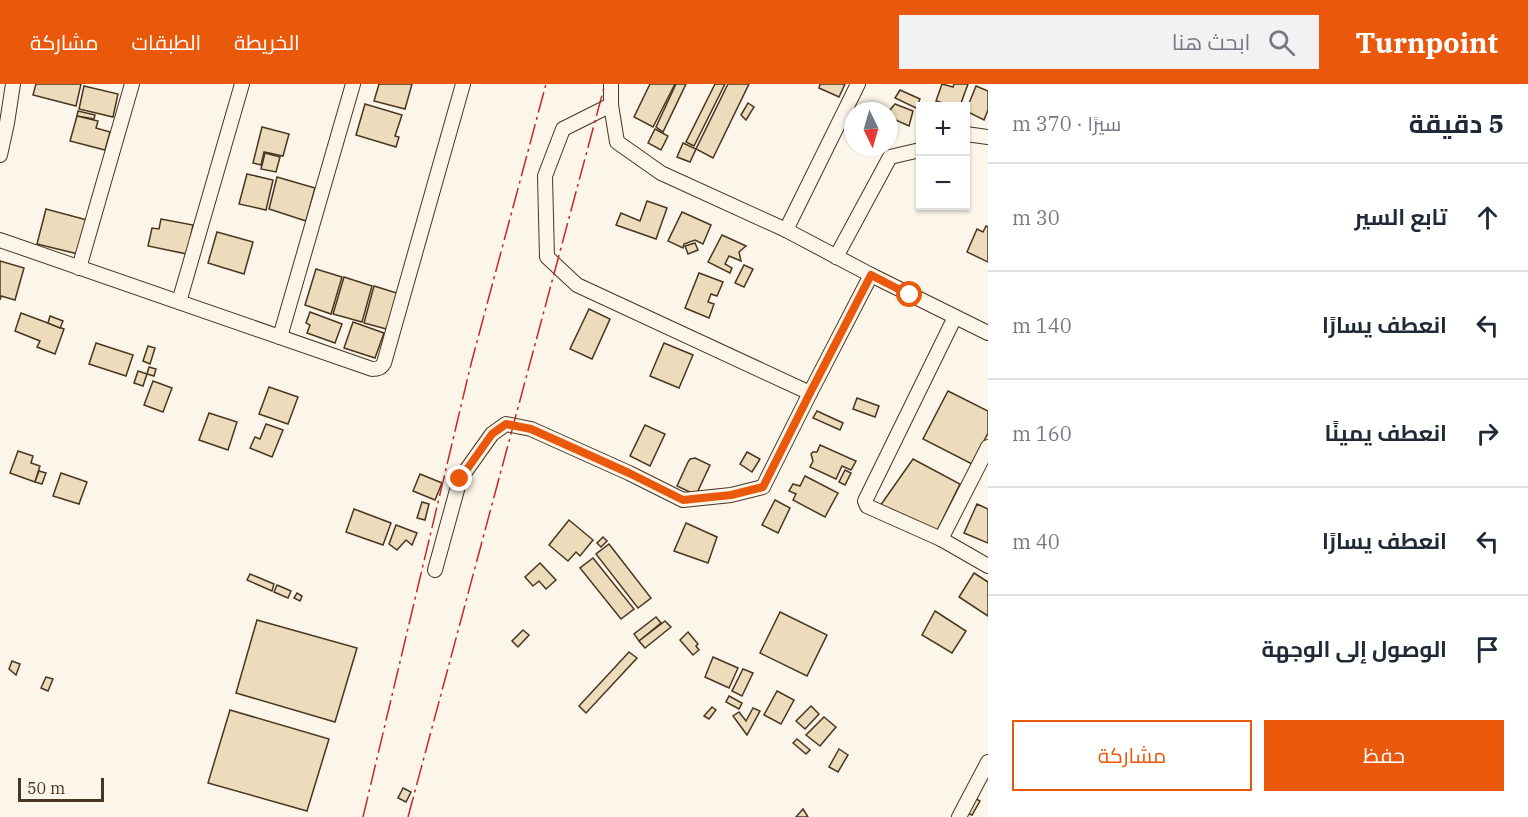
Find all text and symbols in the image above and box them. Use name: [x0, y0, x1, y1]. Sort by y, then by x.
search box: [899, 15, 1319, 69]
text: Turnpoint: [1355, 24, 1498, 61]
icon: search: [1265, 26, 1298, 59]
text: ابحث هنا: [1172, 27, 1250, 56]
text: مشاركة: [30, 28, 99, 56]
text: الطبقات: [132, 28, 201, 56]
text: الخريطة: [234, 28, 300, 56]
north arrow: [844, 102, 898, 156]
map controls: [916, 102, 970, 210]
button: +: [916, 102, 970, 156]
text: 5 دقيقة: [1409, 106, 1504, 140]
text: سيرًا · 370 m: [1012, 110, 1121, 137]
button: −: [916, 156, 970, 210]
icon: ahead: [1471, 201, 1504, 234]
text: تابع السير: [1354, 202, 1447, 231]
text: 30 m: [1012, 204, 1060, 231]
route start: [896, 281, 922, 307]
icon: left: [1471, 309, 1504, 342]
text: انعطف يسارًا: [1322, 310, 1447, 339]
text: 140 m: [1012, 312, 1072, 339]
icon: right: [1471, 417, 1504, 450]
text: انعطف يمينًا: [1325, 418, 1447, 447]
text: 160 m: [1012, 420, 1072, 447]
route end: [446, 465, 472, 491]
icon: left: [1471, 525, 1504, 558]
text: انعطف يسارًا: [1322, 526, 1447, 555]
text: 40 m: [1012, 528, 1060, 555]
icon: arrive: [1471, 633, 1504, 666]
text: الوصول إلى الوجهة: [1262, 634, 1447, 663]
button: مشاركة: [1012, 720, 1252, 791]
button: حفظ: [1264, 720, 1504, 791]
scale bar: [18, 775, 104, 802]
text: 50 m: [27, 778, 65, 798]

